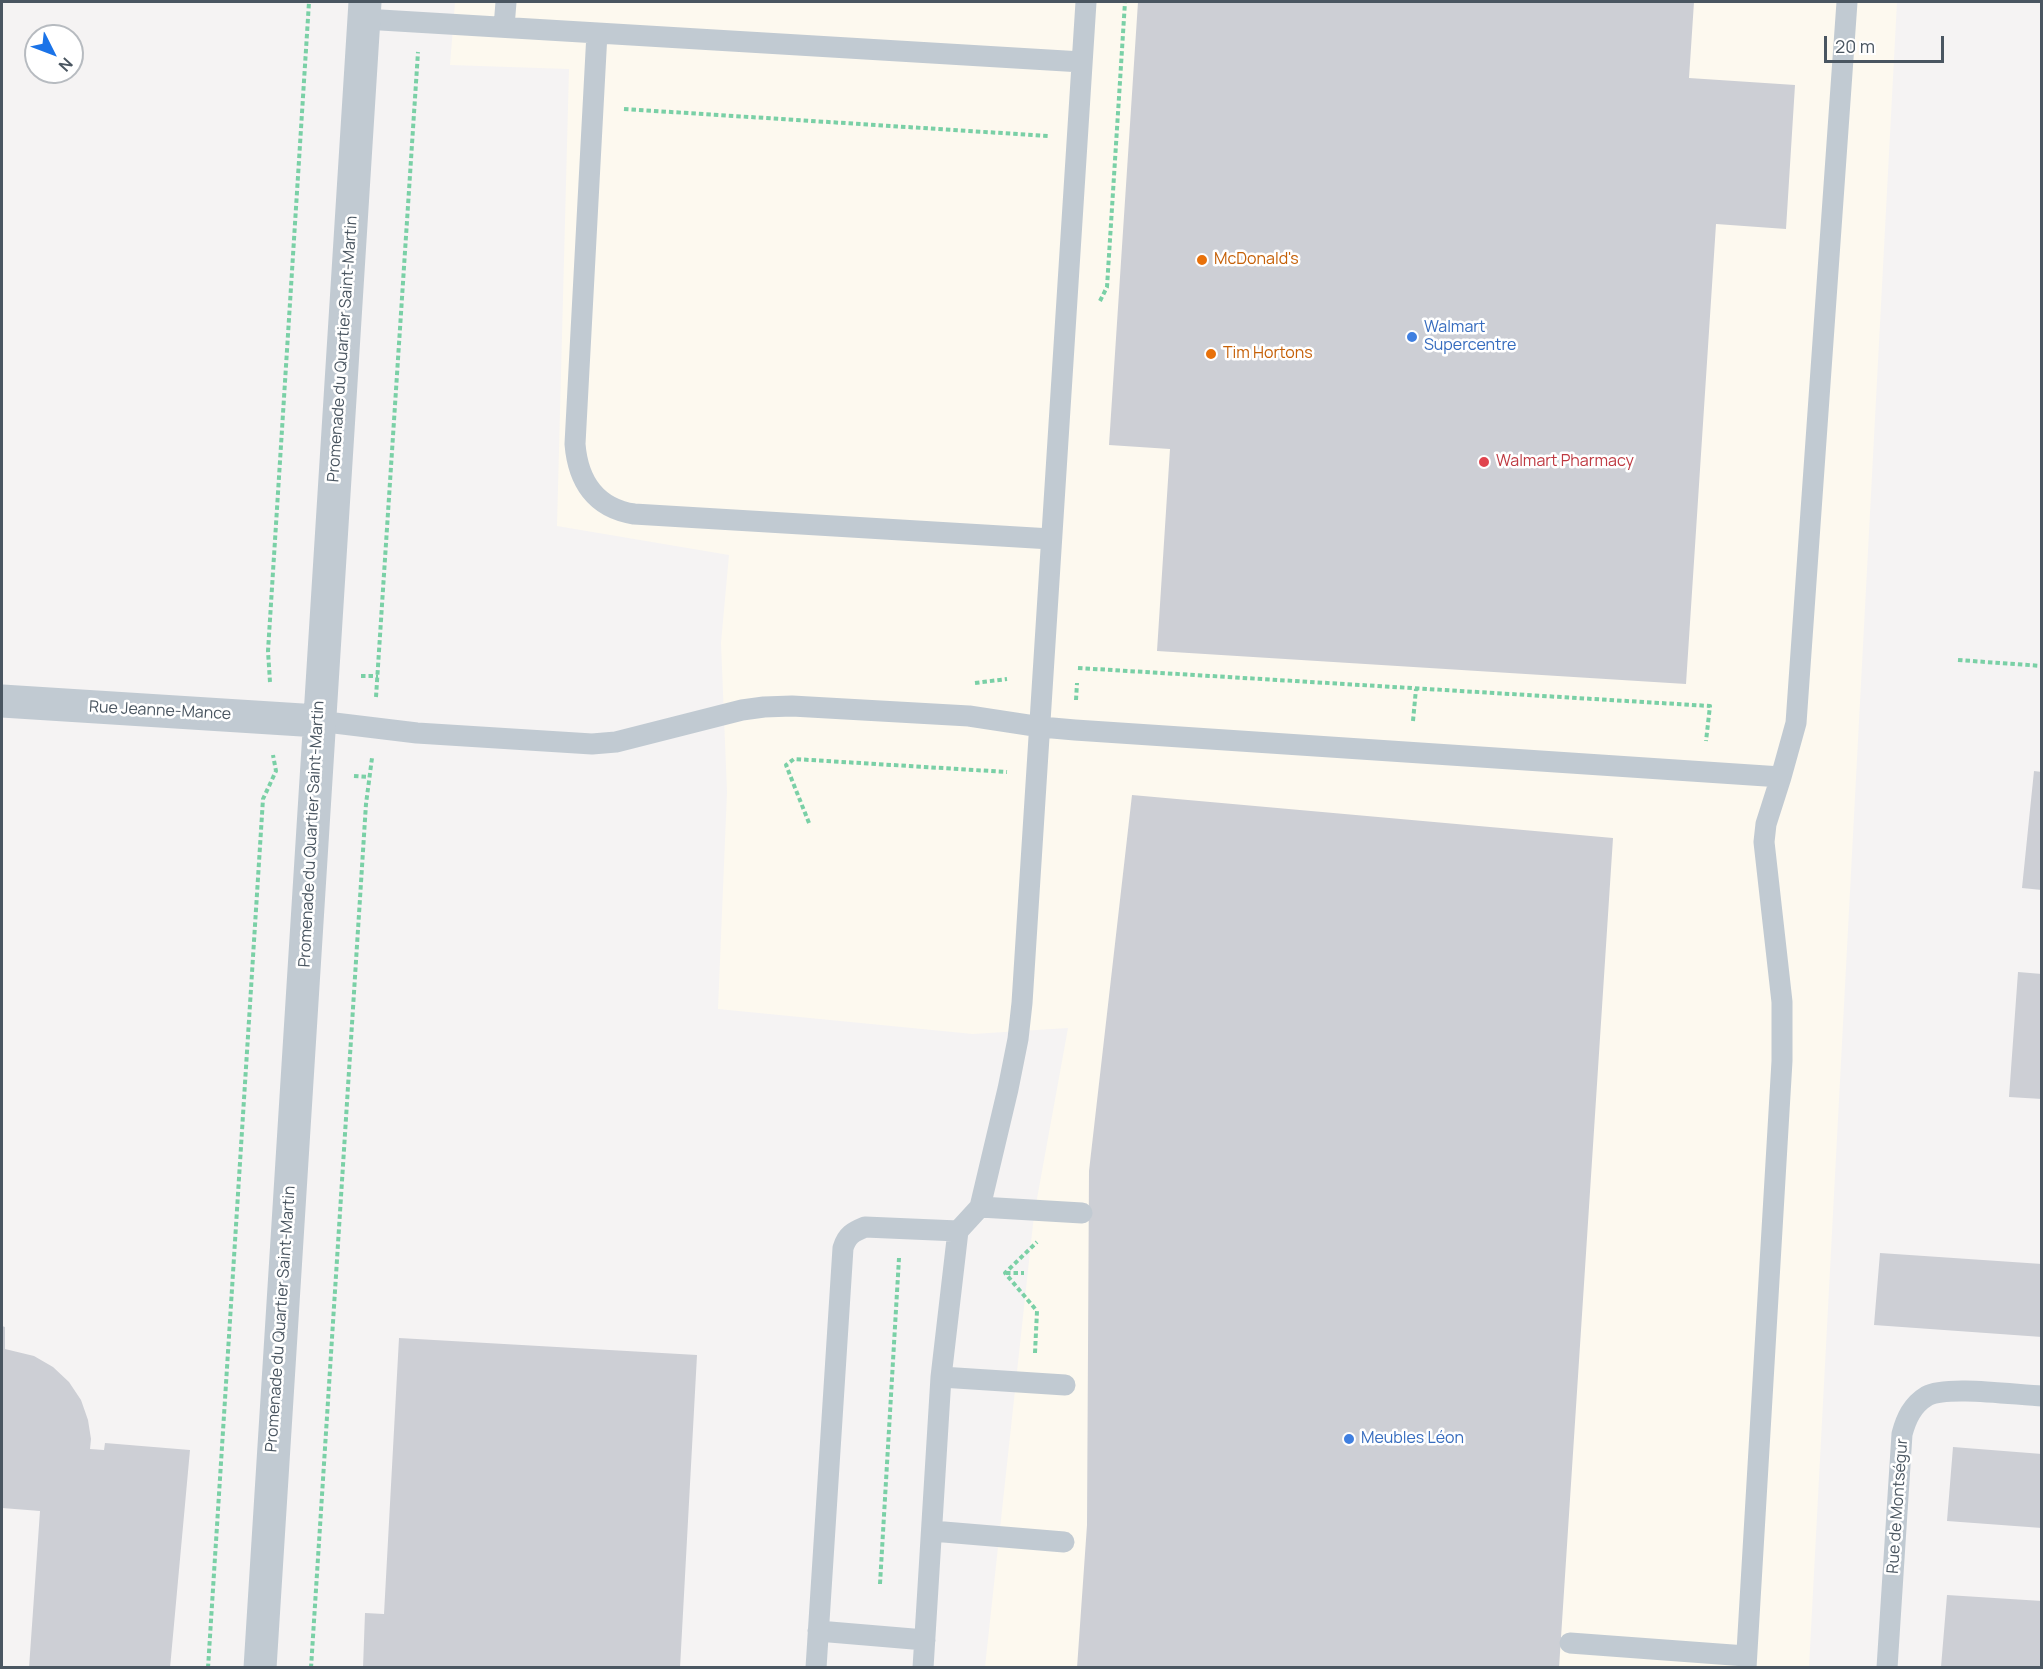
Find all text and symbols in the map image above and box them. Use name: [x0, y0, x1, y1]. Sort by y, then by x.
north arrow: [24, 24, 84, 84]
scale bar: [1827, 24, 1947, 62]
text: 20 m: [1835, 34, 1875, 58]
text: N: [54, 53, 78, 76]
street label: Promenade du Quartier Saint-Martin: [324, 215, 362, 483]
place label: McDonald's: [1214, 250, 1299, 270]
marker: McDonald's: [1195, 253, 1209, 267]
place label: Walmart Supercentre: [1424, 318, 1516, 356]
marker: Walmart Supercentre: [1405, 330, 1419, 344]
place label: Tim Hortons: [1223, 344, 1313, 364]
marker: Tim Hortons: [1204, 347, 1218, 361]
place label: Walmart Pharmacy: [1496, 452, 1634, 472]
marker: Walmart Pharmacy: [1477, 455, 1491, 469]
street label: Rue Jeanne-Mance: [88, 698, 232, 724]
street label: Promenade du Quartier Saint-Martin: [295, 700, 329, 968]
street label: Promenade du Quartier Saint-Martin: [262, 1185, 300, 1453]
place label: Meubles Léon: [1361, 1429, 1464, 1449]
marker: Meubles Léon: [1342, 1432, 1356, 1446]
street label: Rue de Montségur: [1884, 1438, 1912, 1574]

